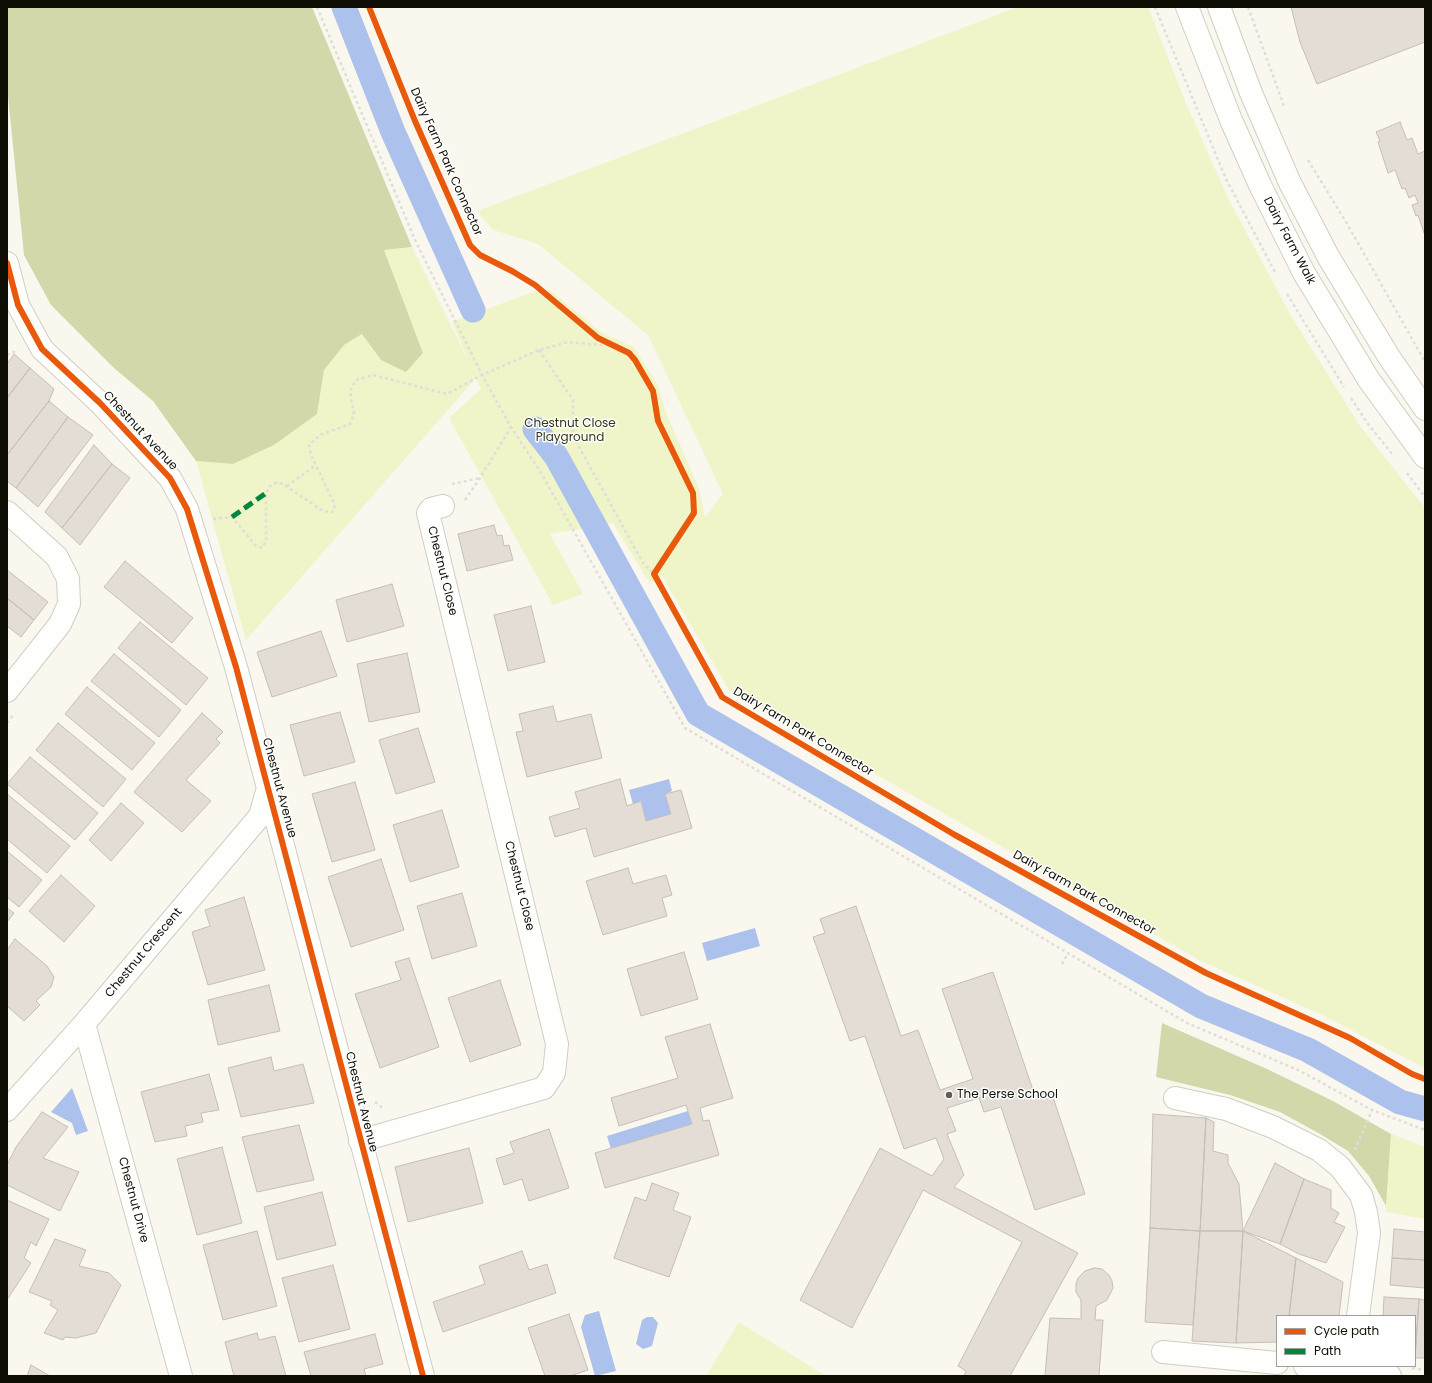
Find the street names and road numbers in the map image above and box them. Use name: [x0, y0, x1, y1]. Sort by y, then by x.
street label: Dairy Farm Park Connector: [407, 86, 485, 238]
street label: Dairy Farm Walk: [1260, 195, 1318, 287]
street label: Chestnut Avenue: [100, 388, 180, 474]
street label: Chestnut Close: [424, 525, 460, 617]
street label: Dairy Farm Park Connector: [730, 684, 876, 780]
street label: Chestnut Avenue: [259, 736, 299, 840]
street label: Chestnut Close: [501, 840, 537, 932]
street label: Dairy Farm Park Connector: [1010, 848, 1158, 938]
street label: Chestnut Crescent: [102, 905, 186, 1001]
street label: Chestnut Avenue: [342, 1050, 380, 1154]
street label: Chestnut Drive: [115, 1156, 151, 1244]

